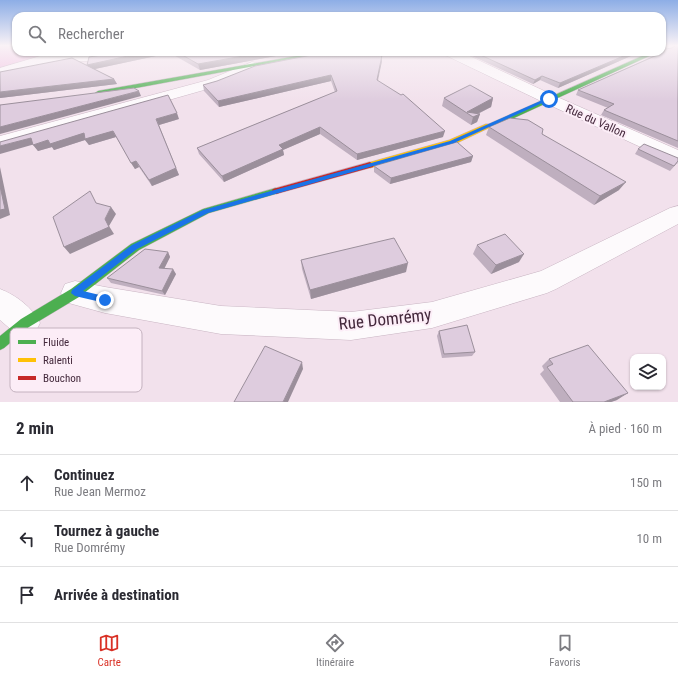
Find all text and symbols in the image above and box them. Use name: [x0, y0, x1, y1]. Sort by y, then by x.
search box: [12, 12, 666, 56]
icon: search: [26, 23, 48, 45]
text: Rechercher: [58, 25, 124, 43]
route start: [540, 90, 558, 108]
street label: Rue du Vallon: [564, 101, 629, 141]
route end: [96, 291, 114, 309]
street label: Rue Domrémy: [338, 304, 432, 334]
legend: [10, 328, 142, 392]
text: Fluide: [43, 336, 69, 349]
text: Ralenti: [43, 354, 73, 367]
map controls: [630, 354, 666, 390]
button: layers: [630, 354, 666, 390]
text: Bouchon: [43, 372, 81, 385]
text: 2 min: [16, 418, 54, 438]
text: À pied · 160 m: [588, 421, 662, 436]
text: Continuez: [54, 466, 115, 484]
icon: ahead: [16, 472, 38, 494]
text: 150 m: [630, 475, 662, 490]
text: Rue Jean Mermoz: [54, 484, 146, 499]
text: Tournez à gauche: [54, 522, 159, 540]
icon: left: [16, 528, 38, 550]
text: 10 m: [636, 531, 662, 546]
text: Rue Domrémy: [54, 540, 125, 555]
icon: arrive: [16, 584, 38, 606]
text: Arrivée à destination: [54, 586, 179, 604]
tab: Carte: [97, 632, 121, 669]
tab: Itinéraire: [316, 632, 354, 669]
tab: Favoris: [549, 632, 581, 669]

